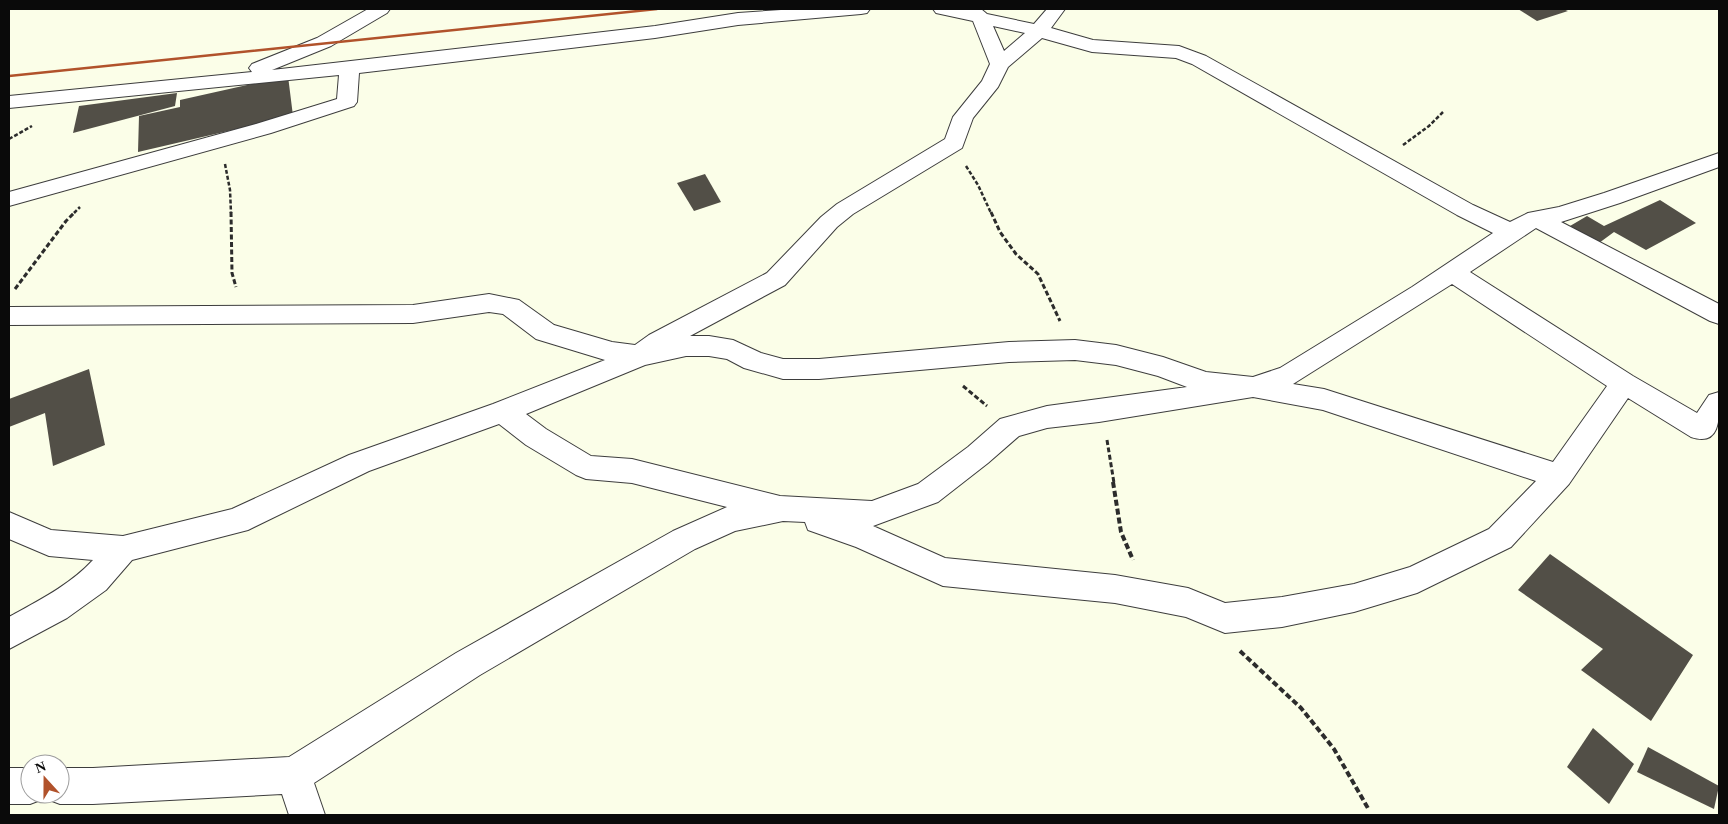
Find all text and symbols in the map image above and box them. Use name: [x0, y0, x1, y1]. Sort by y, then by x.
north arrow: [20, 754, 70, 804]
text: N: [33, 759, 48, 776]

